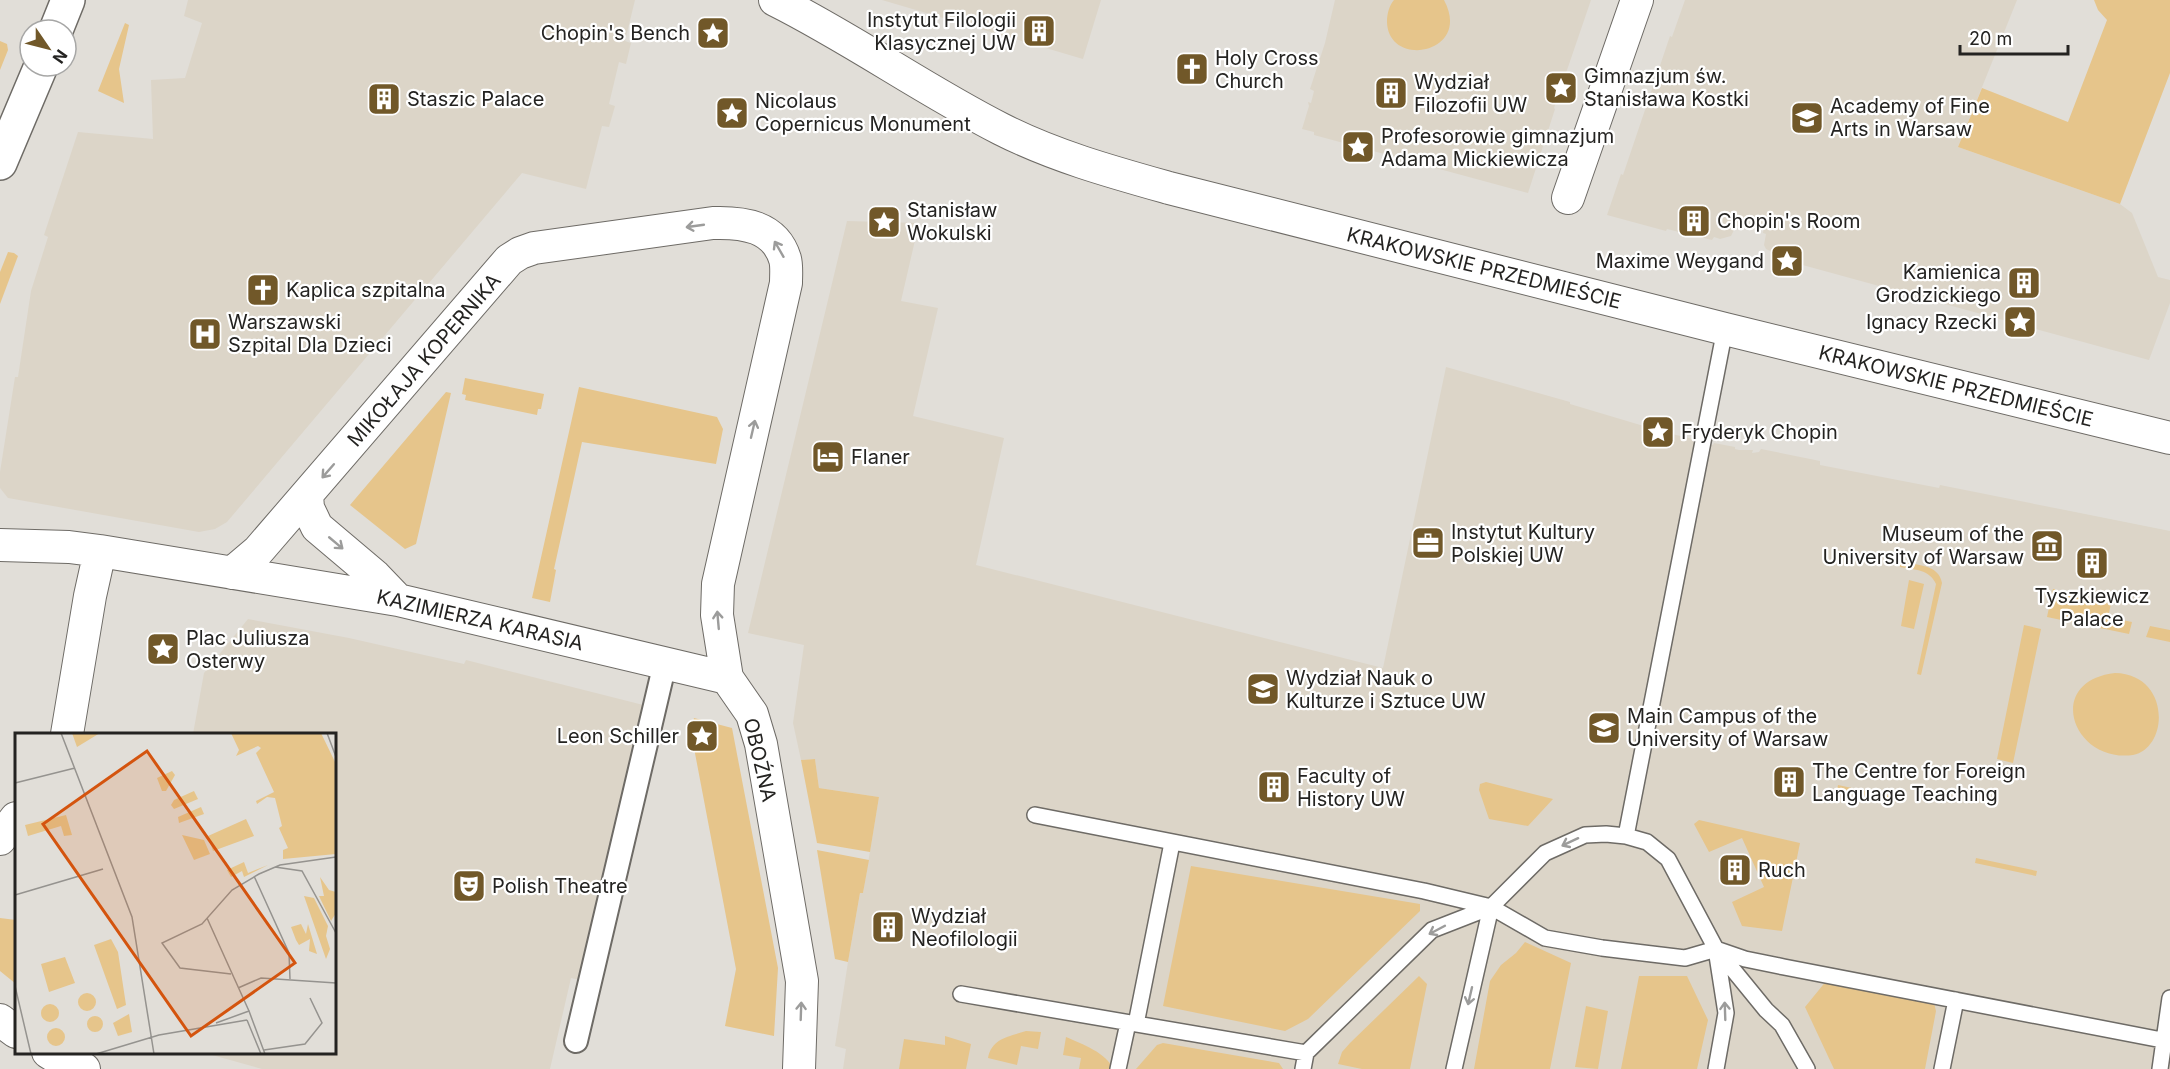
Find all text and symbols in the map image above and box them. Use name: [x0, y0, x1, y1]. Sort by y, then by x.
place label: Instytut Filologii Klasycznej UW: [867, 8, 1016, 55]
building icon: Instytut Filologii Klasycznej UW: [1021, 13, 1057, 49]
place icon: Chopin's Bench: [695, 15, 731, 51]
north arrow: [18, 18, 78, 78]
scale bar: [1960, 18, 2068, 56]
place label: Chopin's Bench: [541, 21, 690, 45]
text: 20 m: [1969, 28, 2012, 49]
text: N: [49, 46, 72, 67]
place label: Holy Cross Church: [1215, 46, 1319, 93]
church icon: Holy Cross Church: [1174, 51, 1210, 87]
place label: Gimnazjum św. Stanisława Kostki: [1584, 64, 1749, 111]
place label: Wydział Filozofii UW: [1414, 70, 1528, 117]
place icon: Gimnazjum św. Stanisława Kostki: [1543, 70, 1579, 106]
building icon: Wydział Filozofii UW: [1373, 75, 1409, 111]
building icon: Staszic Palace: [366, 81, 402, 117]
place label: Staszic Palace: [407, 87, 544, 111]
place label: Nicolaus Copernicus Monument: [755, 89, 971, 136]
place label: Academy of Fine Arts in Warsaw: [1830, 94, 1990, 141]
place icon: Nicolaus Copernicus Monument: [714, 95, 750, 131]
school or university icon: Academy of Fine Arts in Warsaw: [1789, 100, 1825, 136]
place label: Profesorowie gimnazjum Adama Mickiewicza: [1381, 124, 1614, 171]
place icon: Profesorowie gimnazjum Adama Mickiewicza: [1340, 129, 1376, 165]
place label: Stanisław Wokulski: [907, 198, 997, 245]
building icon: Chopin's Room: [1676, 203, 1712, 239]
place icon: Stanisław Wokulski: [866, 204, 902, 240]
place label: Chopin's Room: [1717, 209, 1861, 233]
one-way arrow: [685, 220, 705, 231]
street label: KRAKOWSKIE PRZEDMIEŚCIE: [1344, 221, 1624, 314]
one-way arrow: [773, 241, 785, 258]
place icon: Maxime Weygand: [1769, 243, 1805, 279]
place label: Maxime Weygand: [1596, 249, 1764, 273]
place label: Kamienica Grodzickiego: [1876, 260, 2001, 307]
building icon: Kamienica Grodzickiego: [2006, 265, 2042, 301]
street label: MIKOŁAJA KOPERNIKA: [342, 269, 506, 451]
church icon: Kaplica szpitalna: [245, 272, 281, 308]
place label: Kaplica szpitalna: [286, 278, 446, 302]
place icon: Ignacy Rzecki: [2002, 304, 2038, 340]
place label: Warszawski Szpital Dla Dzieci: [228, 310, 392, 357]
place label: Ignacy Rzecki: [1866, 310, 1997, 334]
hospital icon: Warszawski Szpital Dla Dzieci: [187, 316, 223, 352]
street label: KRAKOWSKIE PRZEDMIEŚCIE: [1816, 339, 2096, 432]
place icon: Fryderyk Chopin: [1640, 414, 1676, 450]
one-way arrow: [748, 420, 759, 439]
place label: Fryderyk Chopin: [1681, 420, 1838, 444]
hotel icon: Flaner: [810, 439, 846, 475]
place label: Flaner: [851, 445, 910, 469]
one-way arrow: [322, 463, 335, 479]
place label: Instytut Kultury Polskiej UW: [1451, 520, 1595, 567]
place label: Museum of the University of Warsaw: [1823, 522, 2024, 569]
office icon: Instytut Kultury Polskiej UW: [1410, 525, 1446, 561]
museum icon: Museum of the University of Warsaw: [2029, 528, 2065, 564]
one-way arrow: [328, 536, 343, 550]
building icon: Tyszkiewicz Palace: [2074, 545, 2110, 581]
place label: Tyszkiewicz Palace: [2034, 584, 2150, 631]
street label: KAZIMIERZA KARASIA: [374, 585, 586, 656]
one-way arrow: [712, 611, 723, 630]
place label: Plac Juliusza Osterwy: [186, 626, 310, 673]
place icon: Plac Juliusza Osterwy: [145, 631, 181, 667]
place label: Wydział Nauk o Kulturze i Sztuce UW: [1286, 666, 1486, 713]
school or university icon: Wydział Nauk o Kulturze i Sztuce UW: [1245, 671, 1281, 707]
place label: Main Campus of the University of Warsaw: [1627, 704, 1828, 751]
school or university icon: Main Campus of the University of Warsaw: [1586, 710, 1622, 746]
street label: OBOŹNA: [739, 716, 782, 804]
place icon: Leon Schiller: [684, 718, 720, 754]
place label: Leon Schiller: [557, 724, 679, 748]
inset map: [15, 733, 336, 1054]
place label: The Centre for Foreign Language Teaching: [1812, 759, 2026, 806]
place label: Faculty of History UW: [1297, 764, 1405, 811]
building icon: The Centre for Foreign Language Teaching: [1771, 764, 1807, 800]
building icon: Faculty of History UW: [1256, 769, 1292, 805]
one-way arrow: [1561, 836, 1579, 848]
building icon: Ruch: [1717, 852, 1753, 888]
place label: Ruch: [1758, 858, 1806, 882]
theatre icon: Polish Theatre: [451, 868, 487, 904]
place label: Polish Theatre: [492, 874, 628, 898]
place label: Wydział Neofilologii: [911, 904, 1018, 951]
building icon: Wydział Neofilologii: [870, 909, 906, 945]
one-way arrow: [1429, 924, 1446, 936]
one-way arrow: [1464, 986, 1476, 1005]
one-way arrow: [795, 1001, 806, 1021]
one-way arrow: [1719, 1002, 1730, 1022]

